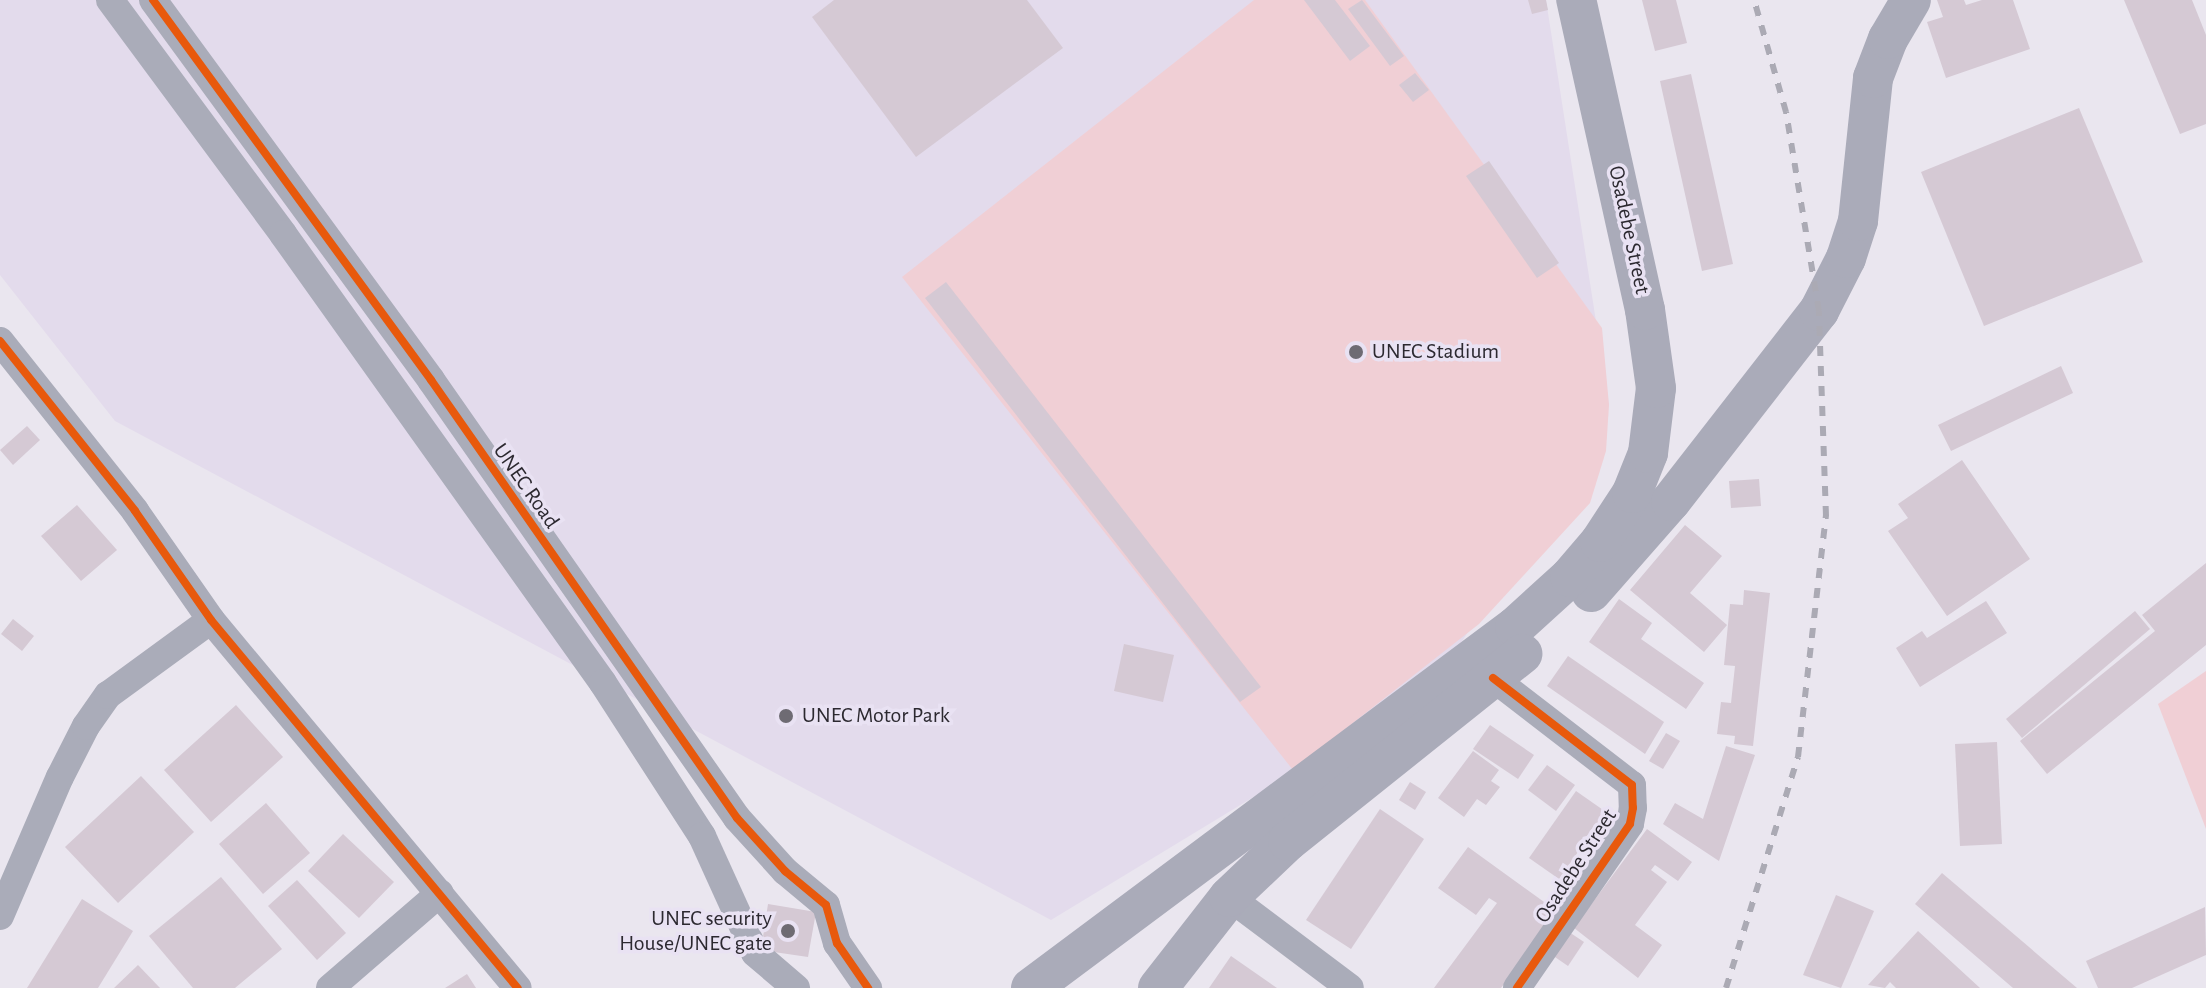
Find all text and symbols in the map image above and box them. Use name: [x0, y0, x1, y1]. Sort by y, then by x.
street label: Osadebe Street: [1603, 163, 1655, 297]
place label: UNEC Stadium: [1372, 339, 1499, 365]
marker: UNEC Stadium: [1347, 343, 1365, 361]
street label: UNEC Road: [487, 438, 565, 534]
place label: UNEC Motor Park: [802, 703, 950, 729]
marker: UNEC Motor Park: [777, 707, 795, 725]
street label: Osadebe Street: [1529, 804, 1623, 928]
place label: UNEC security House/UNEC gate: [619, 905, 772, 956]
marker: UNEC security House/UNEC gate: [779, 922, 797, 940]

